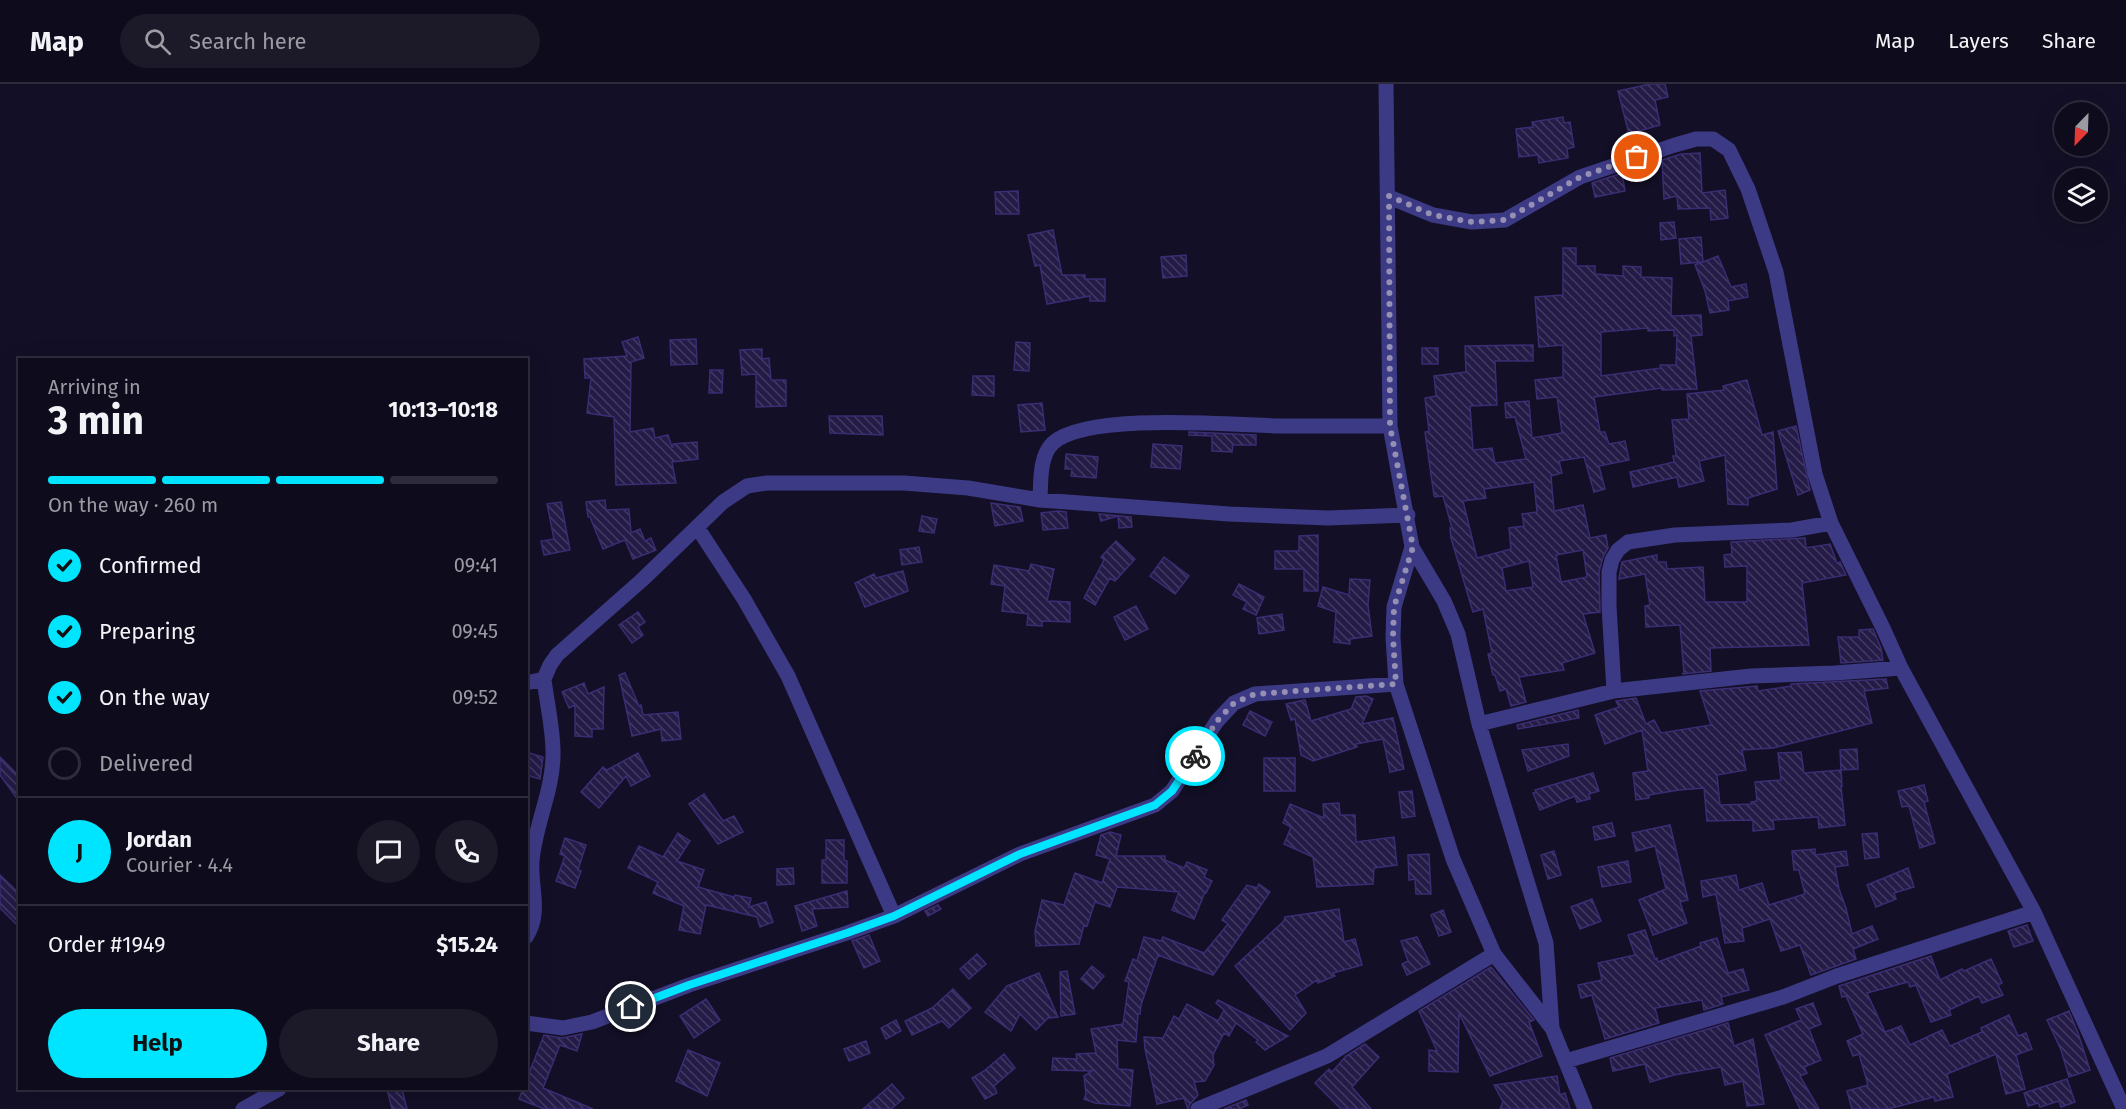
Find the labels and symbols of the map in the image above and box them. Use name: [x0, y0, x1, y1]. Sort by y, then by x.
north arrow: [2054, 102, 2108, 156]
pin: [1611, 131, 1662, 182]
courier: [1165, 726, 1225, 786]
pin: [605, 981, 656, 1032]

